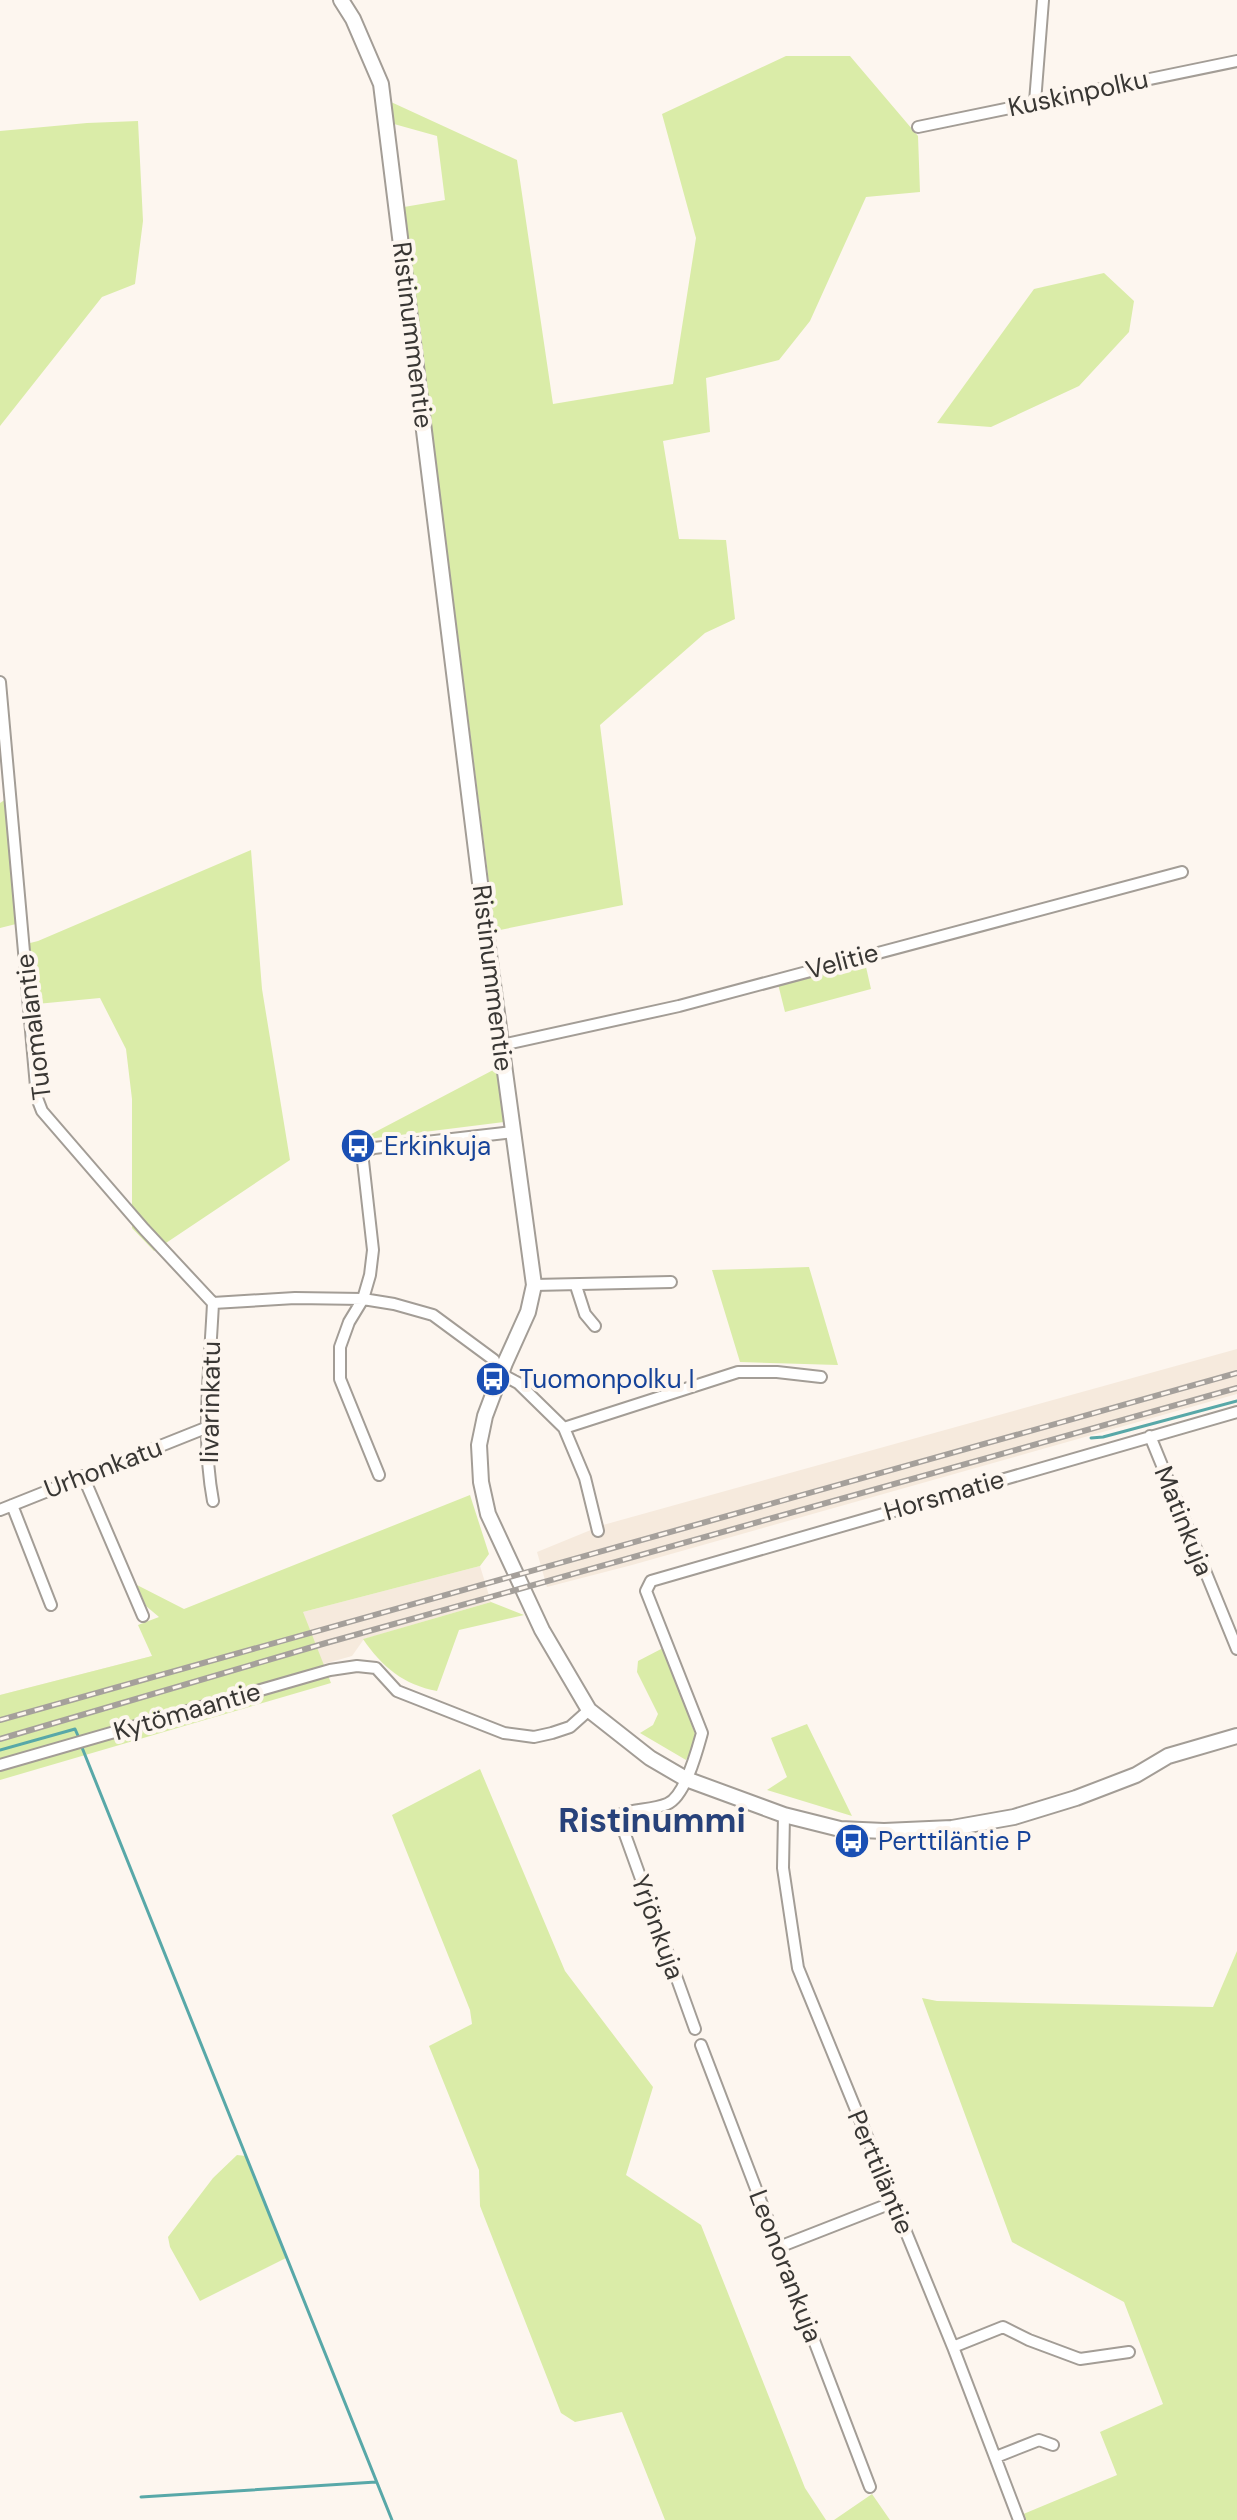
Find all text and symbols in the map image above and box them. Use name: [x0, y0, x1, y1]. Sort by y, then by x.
street label: Kuskinpolku: [1005, 62, 1151, 124]
street label: Ristinummentie: [385, 240, 441, 430]
street label: Ristinummentie: [465, 883, 521, 1073]
street label: Velitie: [802, 935, 882, 987]
street label: Tuomalantie: [7, 952, 59, 1102]
bus stop icon: Erkinkuja: [339, 1127, 377, 1165]
place label: Erkinkuja: [384, 1129, 491, 1163]
street label: Iivarinkatu: [192, 1341, 228, 1463]
bus stop icon: Tuomonpolku I: [474, 1360, 512, 1398]
place label: Tuomonpolku I: [519, 1362, 695, 1396]
street label: Urhonkatu: [39, 1430, 167, 1506]
street label: Matinkuja: [1147, 1461, 1221, 1581]
street label: Horsmatie: [880, 1462, 1008, 1528]
street label: Kytömaantie: [110, 1674, 264, 1748]
district label: Ristinummi: [558, 1798, 746, 1843]
bus stop icon: Perttiläntie P: [833, 1822, 871, 1860]
place label: Perttiläntie P: [878, 1824, 1031, 1858]
street label: Yrjönkuja: [623, 1870, 693, 1984]
street label: Perttiläntie: [840, 2105, 922, 2239]
street label: Leonorankuja: [741, 2185, 831, 2347]

